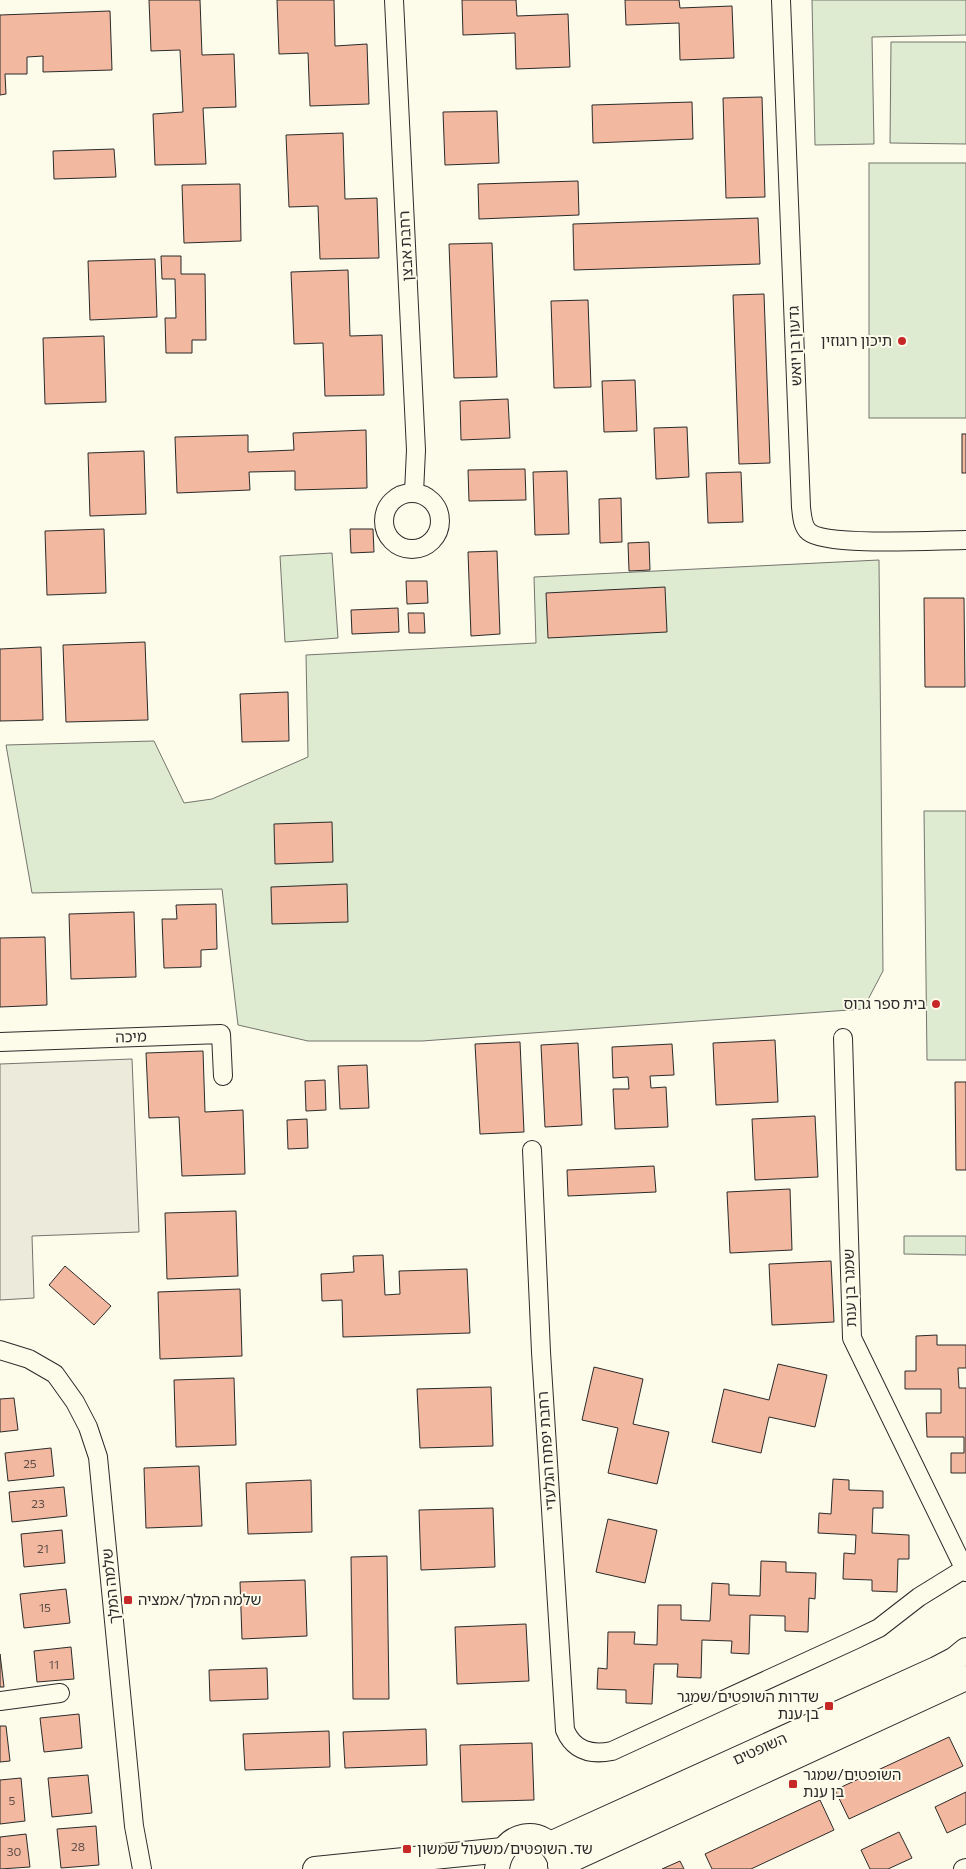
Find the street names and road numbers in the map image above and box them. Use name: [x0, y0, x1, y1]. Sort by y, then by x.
street label: רחבת אבצן: [394, 210, 416, 282]
street label: גדעון בן יואש: [784, 305, 804, 387]
street label: מיכה: [115, 1026, 147, 1046]
street label: שמגר בן ענת: [839, 1249, 859, 1328]
street label: רחבת יפתח הגלעדי: [533, 1391, 559, 1511]
street label: שלמה המלך: [97, 1547, 123, 1625]
street label: השופטים: [730, 1728, 789, 1768]

